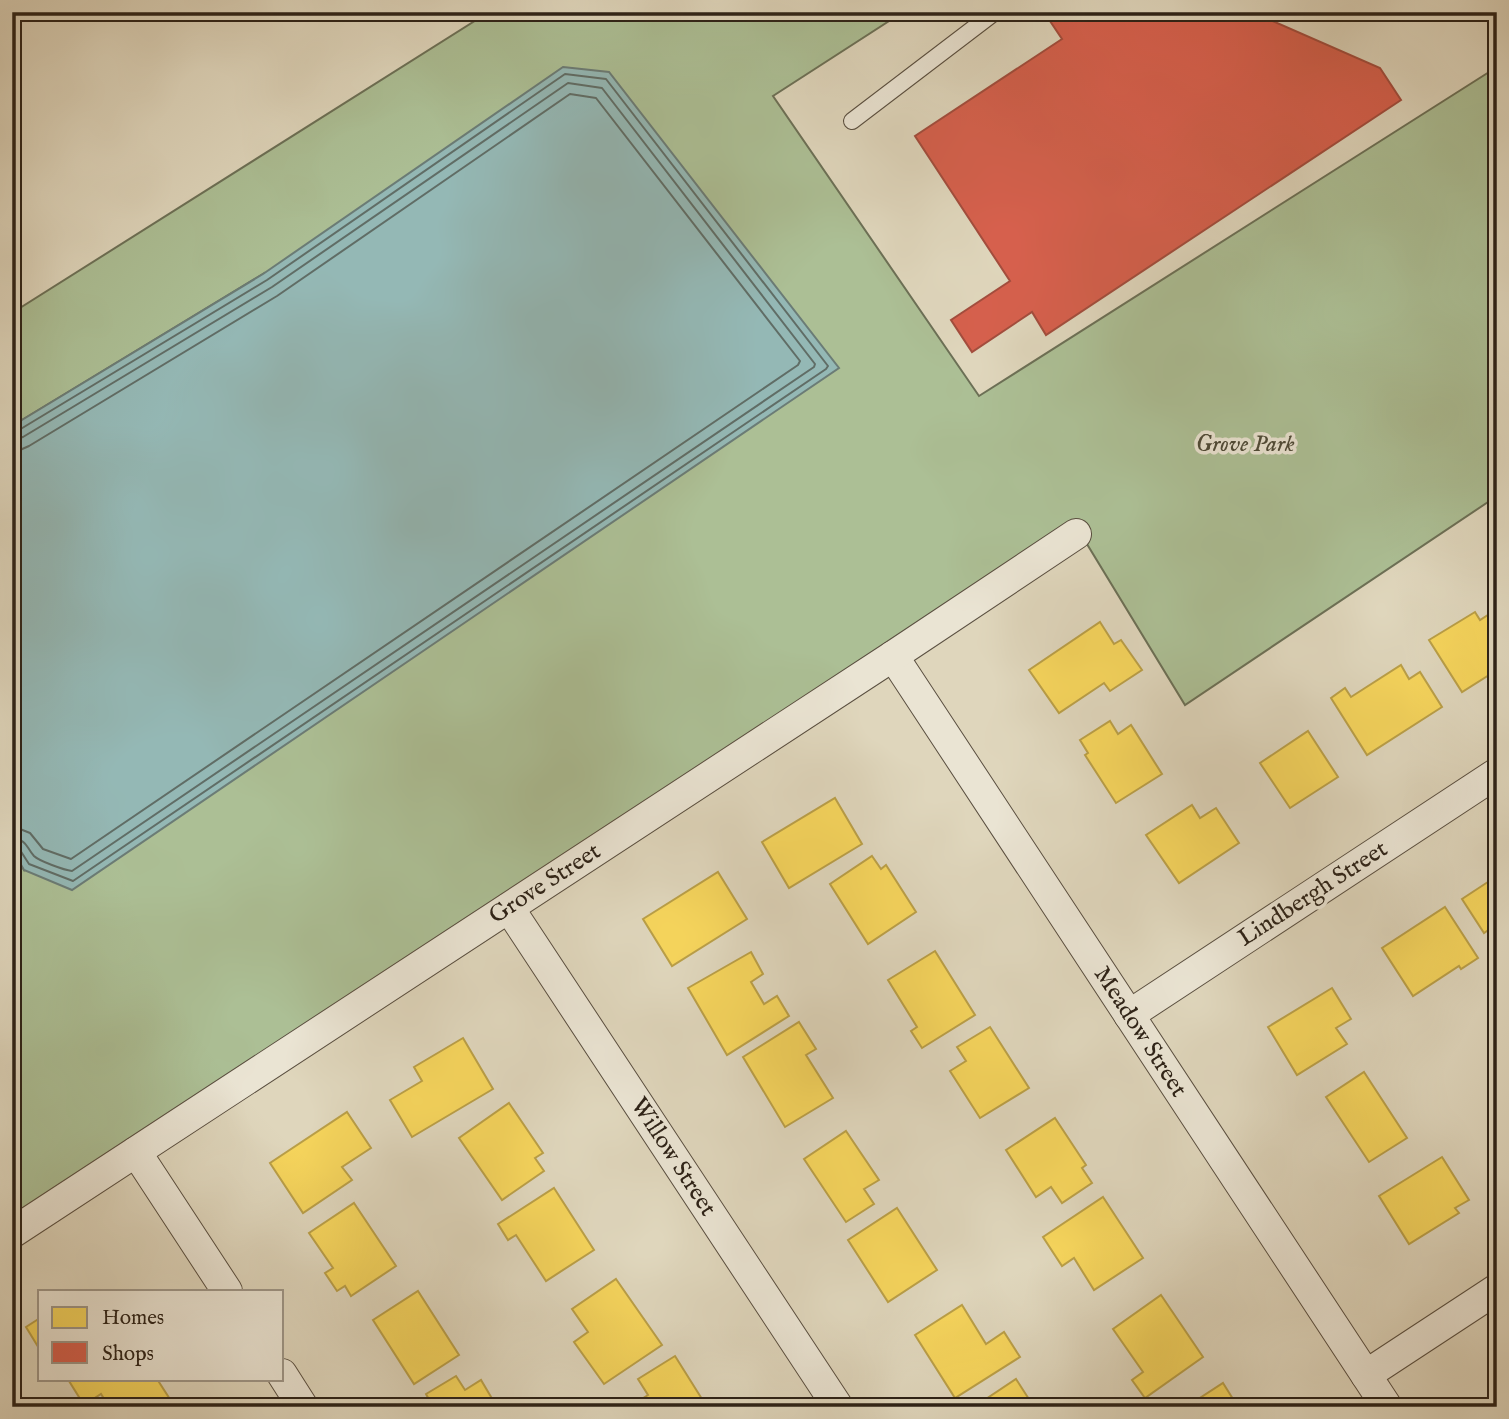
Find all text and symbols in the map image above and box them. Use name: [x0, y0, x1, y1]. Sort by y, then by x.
park label: Grove Park: [1195, 429, 1295, 460]
street label: Lindbergh Street: [1232, 834, 1394, 954]
street label: Grove Street: [483, 836, 607, 932]
street label: Meadow Street: [1086, 961, 1194, 1103]
street label: Willow Street: [623, 1092, 723, 1222]
legend: [38, 1290, 284, 1380]
text: Homes: [102, 1305, 164, 1332]
text: Shops: [102, 1341, 154, 1368]

